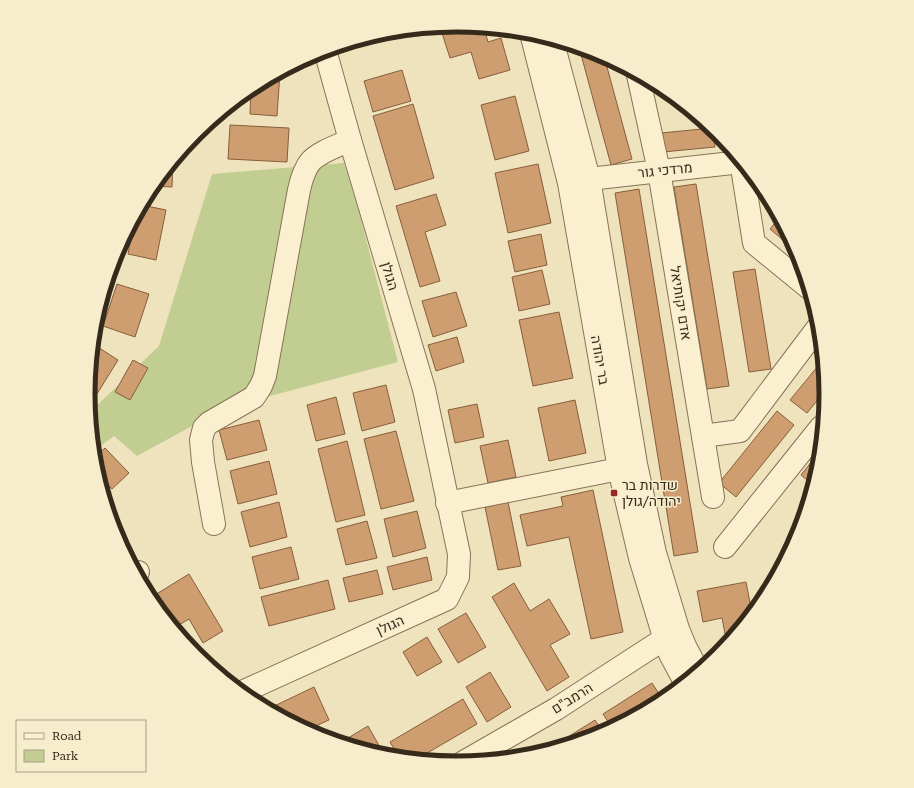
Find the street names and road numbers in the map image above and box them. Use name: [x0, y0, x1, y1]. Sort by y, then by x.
street label: מרדכי גור: [637, 159, 693, 181]
street label: הגולן: [378, 260, 402, 292]
street label: אדם יקותיאל: [667, 265, 695, 341]
street label: בר יהודה: [588, 334, 612, 387]
street label: הגולן: [373, 612, 407, 638]
street label: הרמב"ם: [548, 679, 596, 717]

